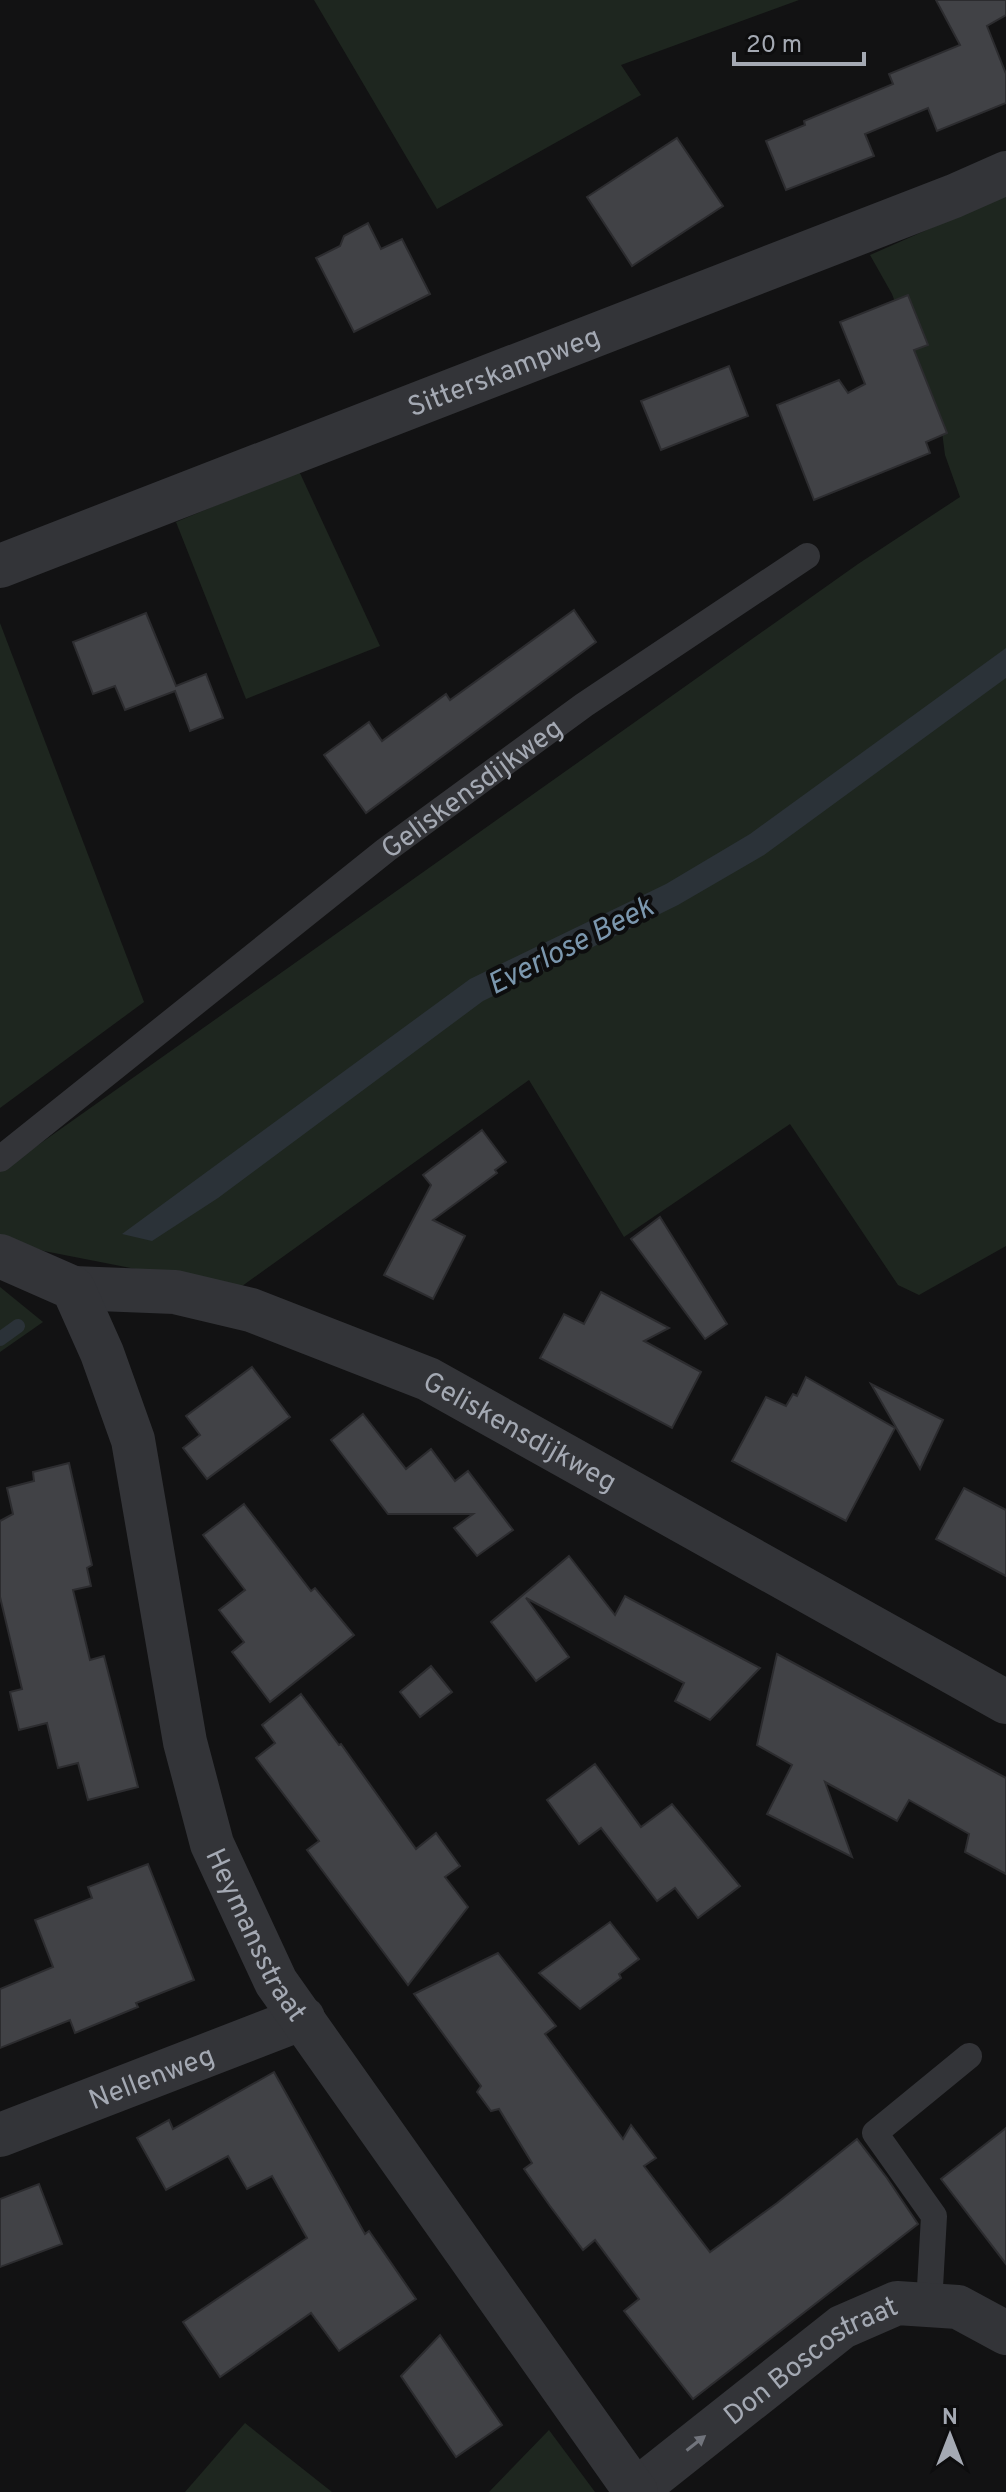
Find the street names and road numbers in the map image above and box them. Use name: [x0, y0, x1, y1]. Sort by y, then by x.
street label: Sitterskampweg: [403, 320, 606, 427]
street label: Geliskensdijkweg: [375, 712, 571, 868]
street label: Geliskensdijkweg: [416, 1365, 622, 1502]
street label: Heymansstraat: [195, 1843, 313, 2030]
street label: Nellenweg: [84, 2039, 220, 2120]
street label: Don Boscostraat: [718, 2290, 904, 2435]

